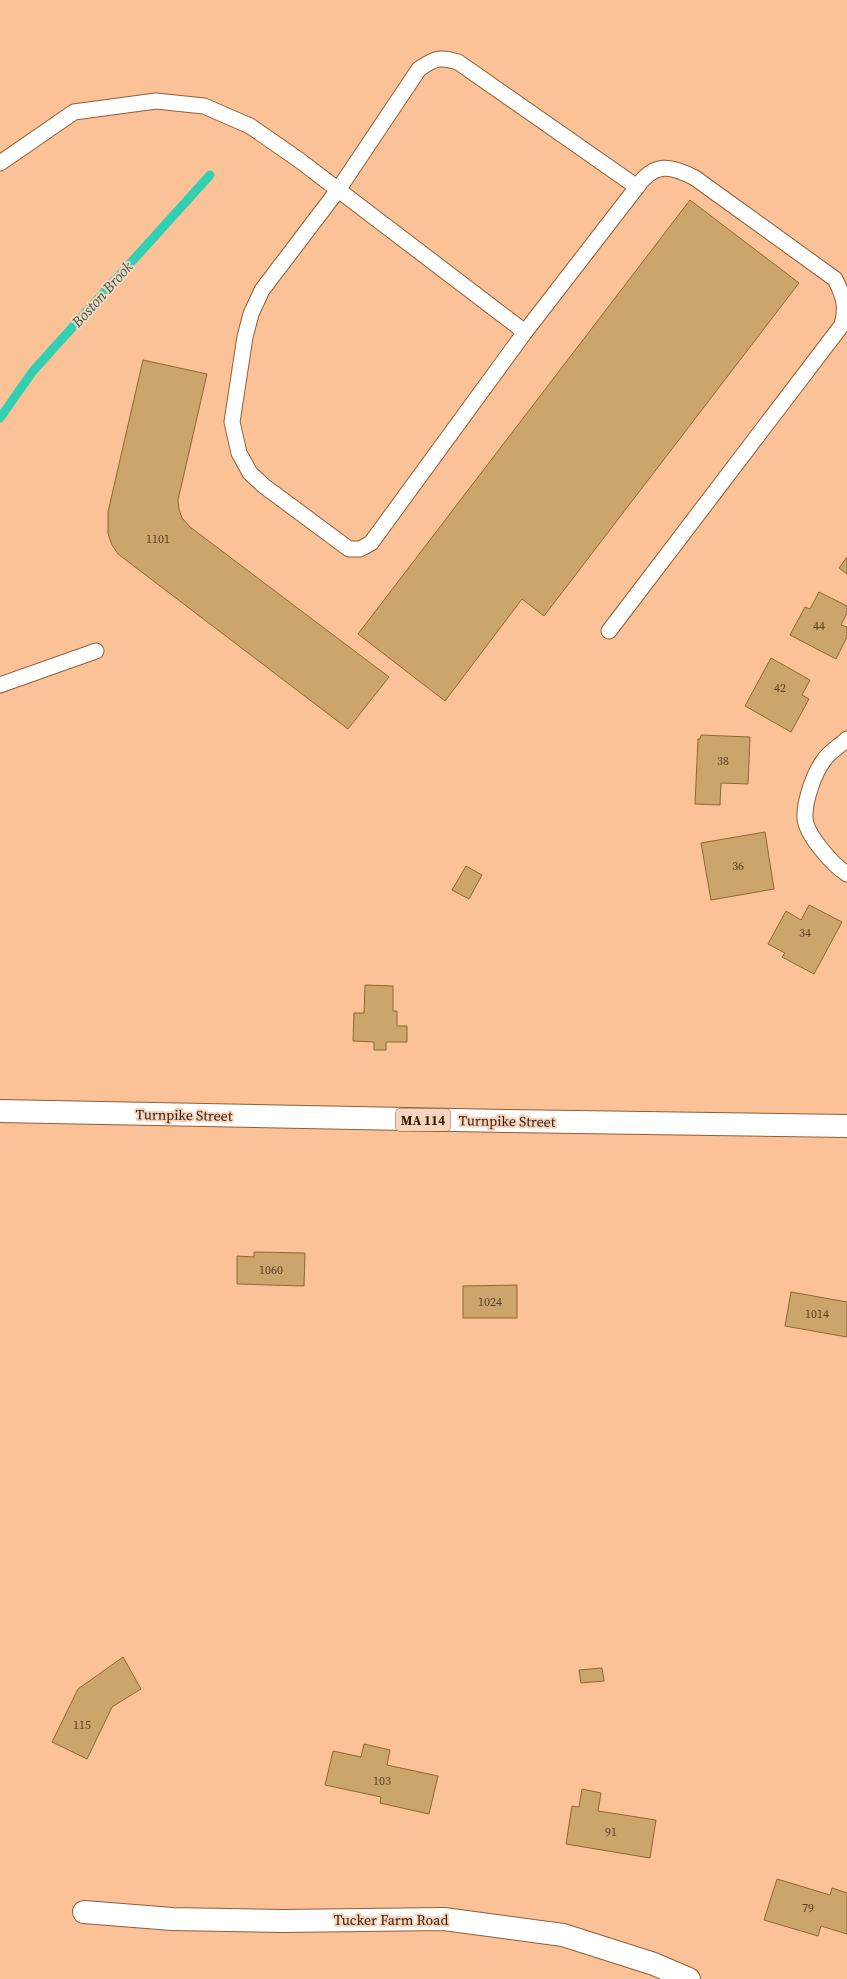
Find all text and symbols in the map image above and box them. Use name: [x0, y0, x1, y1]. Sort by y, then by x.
water label: Boston Brook: [66, 256, 138, 332]
house number: 1101: [146, 531, 170, 547]
house number: 44: [813, 618, 825, 634]
house number: 42: [774, 680, 786, 696]
house number: 38: [717, 753, 729, 769]
house number: 36: [732, 858, 744, 874]
house number: 34: [799, 925, 811, 941]
street label: Turnpike Street: [135, 1104, 233, 1126]
road number: MA 114: [396, 1109, 450, 1131]
street label: Turnpike Street: [458, 1110, 556, 1132]
house number: 1060: [259, 1262, 283, 1278]
house number: 1024: [478, 1294, 502, 1310]
house number: 1014: [805, 1306, 829, 1322]
house number: 115: [73, 1717, 91, 1733]
house number: 103: [373, 1773, 391, 1789]
house number: 91: [605, 1824, 617, 1840]
house number: 79: [802, 1900, 814, 1916]
street label: Tucker Farm Road: [334, 1910, 448, 1930]

